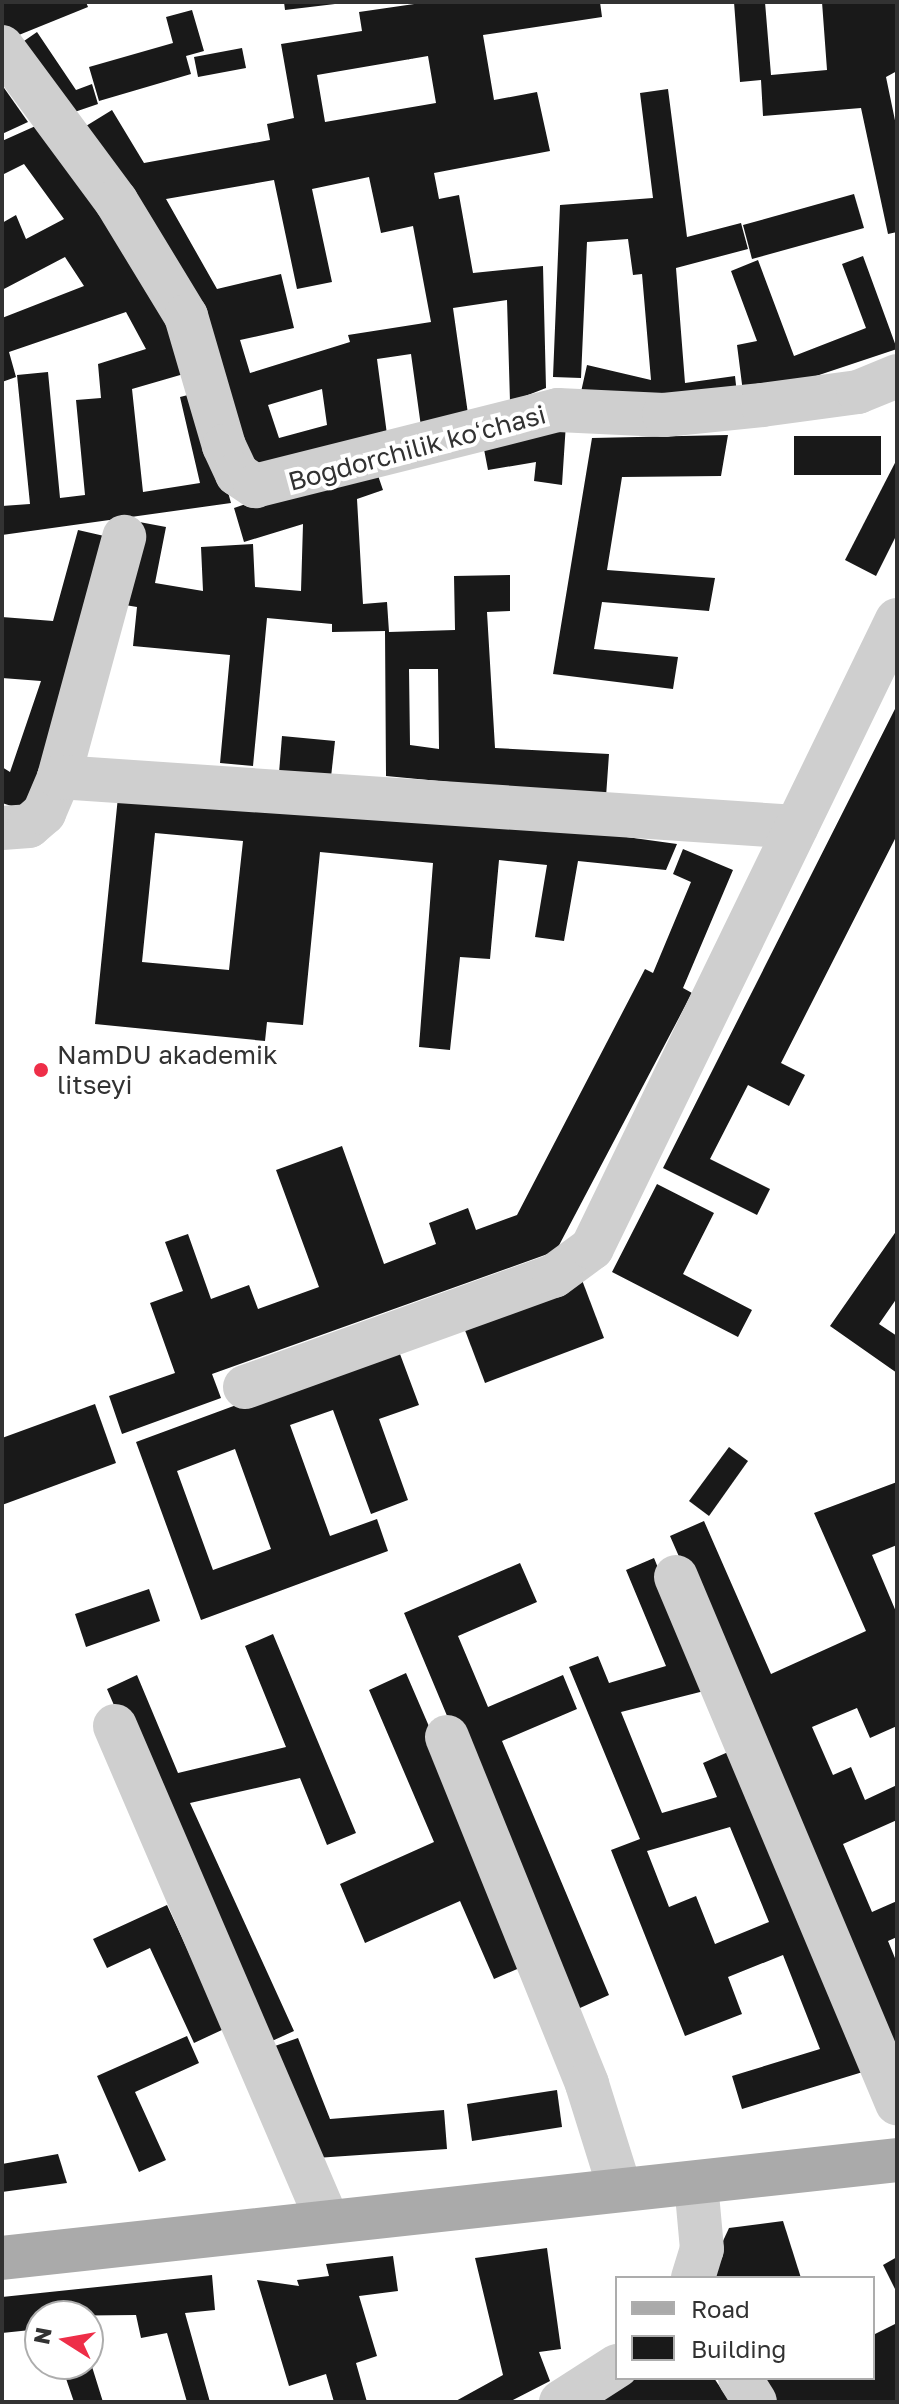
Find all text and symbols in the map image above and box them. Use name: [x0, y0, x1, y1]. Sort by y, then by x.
street label: Bogdorchilik koʻchasi: [285, 399, 549, 497]
place label: NamDU akademik litseyi: [57, 1039, 278, 1100]
marker: NamDU akademik litseyi: [32, 1061, 50, 1079]
legend: [615, 2276, 875, 2380]
text: Road: [691, 2294, 750, 2323]
north arrow: [24, 2300, 104, 2380]
text: N: [27, 2325, 57, 2347]
text: Building: [691, 2334, 786, 2363]

